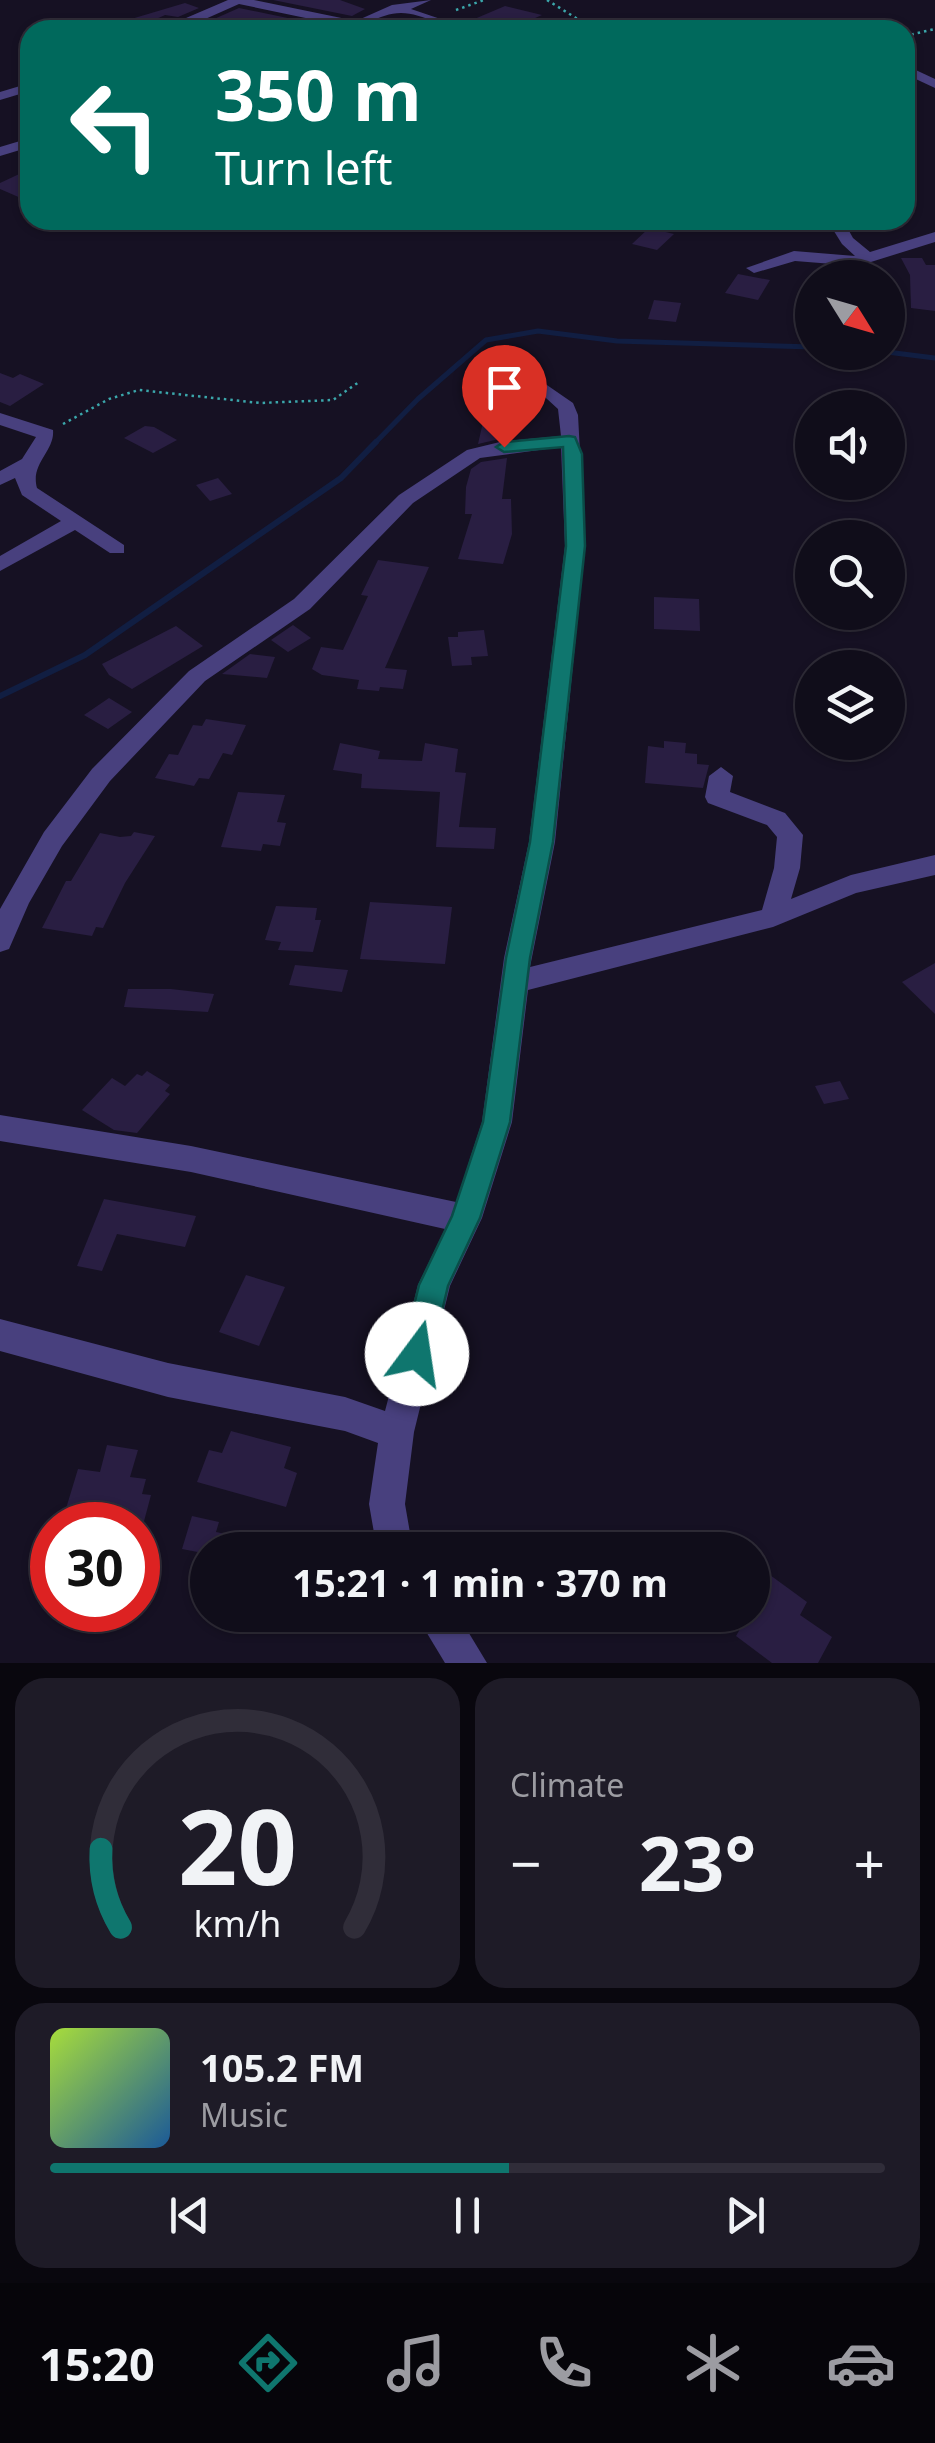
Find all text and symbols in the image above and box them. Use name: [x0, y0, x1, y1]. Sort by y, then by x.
text: 350 m: [215, 46, 422, 142]
icon: left: [50, 60, 180, 190]
text: Turn left: [215, 137, 392, 198]
north arrow: [795, 260, 905, 370]
map controls: [795, 260, 905, 760]
pin: [462, 345, 547, 448]
icon: arrive: [477, 360, 532, 415]
button: sound: [795, 390, 905, 500]
button: search: [795, 520, 905, 630]
button: layers: [795, 650, 905, 760]
position arrow: [365, 1302, 469, 1406]
speed limit sign: 30: [30, 1502, 160, 1632]
text: 15:21 · 1 min · 370 m: [292, 1556, 668, 1608]
text: Climate: [510, 1763, 624, 1806]
text: 20: [178, 1774, 297, 1915]
text: 23°: [639, 1811, 756, 1913]
text: −: [510, 1825, 541, 1900]
text: +: [854, 1825, 885, 1900]
text: km/h: [194, 1899, 281, 1947]
text: 105.2 FM: [200, 2041, 364, 2093]
text: Music: [200, 2093, 288, 2136]
icon: previous: [162, 2188, 217, 2243]
icon: pause: [440, 2188, 495, 2243]
icon: next: [718, 2188, 773, 2243]
icon: directions: [233, 2328, 303, 2398]
icon: music: [381, 2328, 451, 2398]
icon: phone: [529, 2328, 599, 2398]
icon: climate: [678, 2328, 748, 2398]
icon: car: [826, 2328, 896, 2398]
text: 15:20: [39, 2333, 155, 2394]

